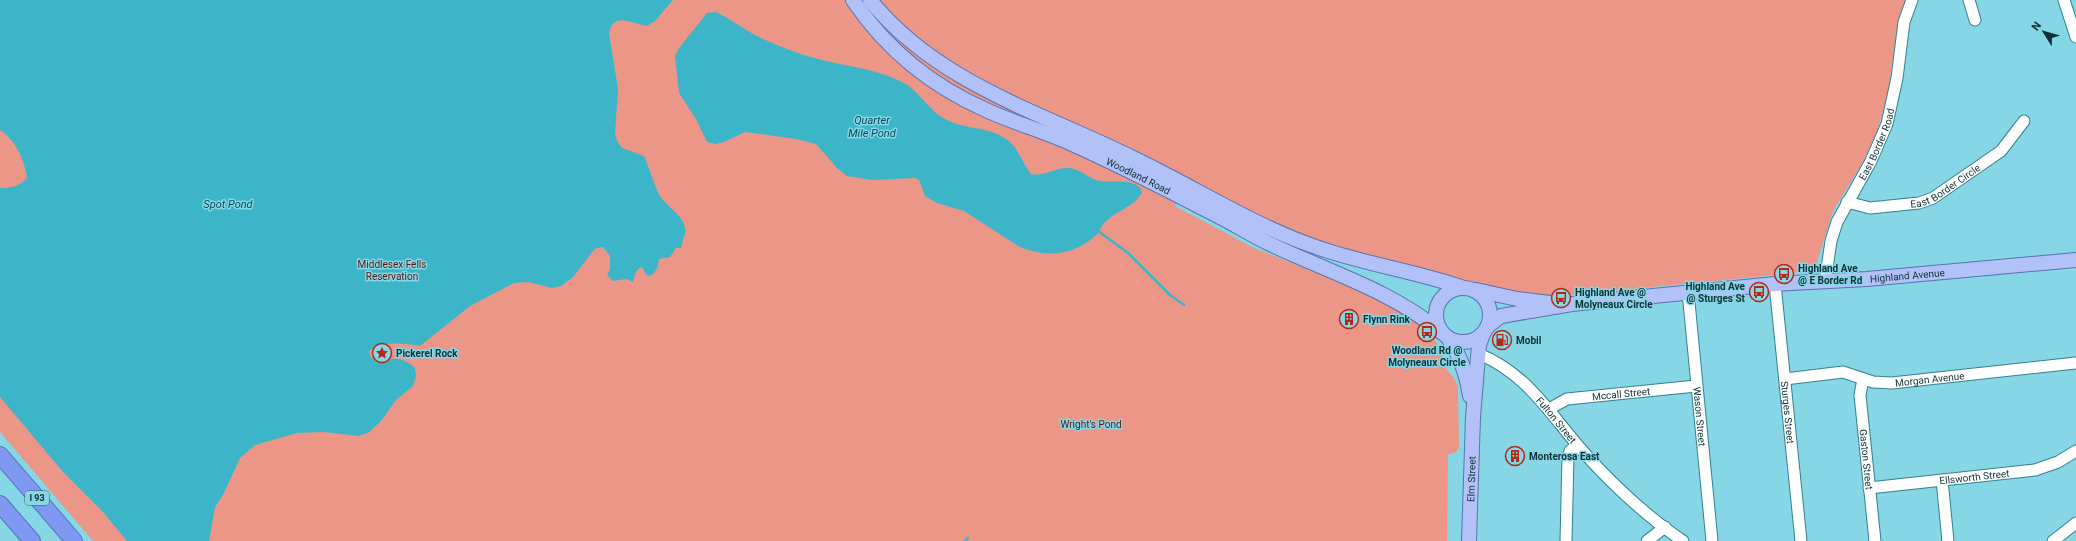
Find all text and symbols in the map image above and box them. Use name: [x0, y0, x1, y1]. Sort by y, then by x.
north arrow: [2024, 12, 2064, 52]
text: N: [2029, 19, 2044, 33]
street label: East Border Road: [1856, 107, 1896, 182]
water label: Quarter Mile Pond: [848, 114, 897, 140]
street label: Woodland Road: [1105, 155, 1172, 196]
street label: East Border Circle: [1910, 162, 1982, 209]
water label: Spot Pond: [203, 198, 254, 211]
park label: Middlesex Fells Reservation: [358, 259, 426, 282]
bus stop icon: Highland Ave @ E Border Rd: [1773, 263, 1795, 285]
place label: Highland Ave @ E Border Rd: [1798, 263, 1863, 286]
street label: Highland Avenue: [1869, 266, 1945, 284]
place label: Highland Ave @ Sturges St: [1685, 281, 1746, 304]
bus stop icon: Highland Ave @ Sturges St: [1748, 281, 1770, 303]
bus stop icon: Highland Ave @ Molyneaux Circle: [1550, 287, 1572, 309]
place label: Highland Ave @ Molyneaux Circle: [1575, 287, 1653, 310]
building icon: Flynn Rink: [1338, 308, 1360, 330]
place label: Flynn Rink: [1363, 314, 1411, 325]
bus stop icon: Woodland Rd @ Molyneaux Circle: [1416, 321, 1438, 343]
fuel station icon: Mobil: [1491, 329, 1513, 351]
place label: Mobil: [1516, 335, 1542, 346]
place icon: Pickerel Rock: [371, 342, 393, 364]
place label: Woodland Rd @ Molyneaux Circle: [1388, 345, 1466, 368]
place label: Pickerel Rock: [396, 348, 458, 359]
street label: Morgan Avenue: [1895, 370, 1965, 388]
street label: Sturges Street: [1779, 380, 1797, 444]
street label: Mccall Street: [1592, 385, 1651, 402]
street label: Wason Street: [1692, 386, 1708, 447]
street label: Fulton Street: [1534, 394, 1579, 445]
park label: Wright's Pond: [1060, 419, 1122, 430]
street label: Gaston Street: [1858, 429, 1875, 490]
building icon: Monterosa East: [1504, 445, 1526, 467]
place label: Monterosa East: [1529, 451, 1600, 462]
street label: Elm Street: [1465, 456, 1477, 502]
street label: Ellsworth Street: [1939, 467, 2010, 486]
road number: I 93: [25, 491, 49, 505]

